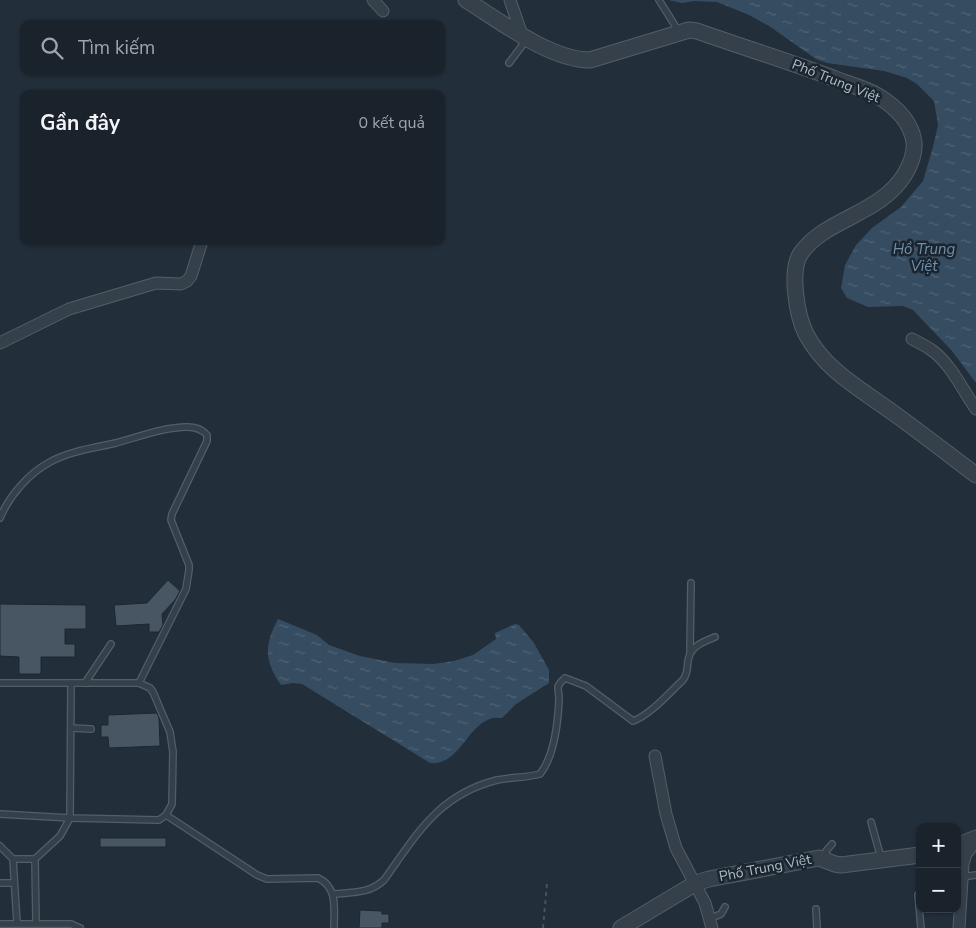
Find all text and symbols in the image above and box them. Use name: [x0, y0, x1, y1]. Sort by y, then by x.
search box: [20, 20, 445, 75]
icon: search: [38, 34, 66, 62]
text: Tìm kiếm: [78, 35, 155, 61]
street label: Phố Trung Việt: [789, 55, 883, 107]
text: Gần đây: [40, 109, 120, 137]
text: 0 kết quả: [358, 112, 425, 134]
water label: Hồ Trung Việt: [893, 239, 956, 276]
map controls: [916, 823, 961, 913]
button: +: [916, 823, 961, 868]
street label: Phố Trung Việt: [717, 850, 813, 886]
button: −: [916, 868, 961, 913]

